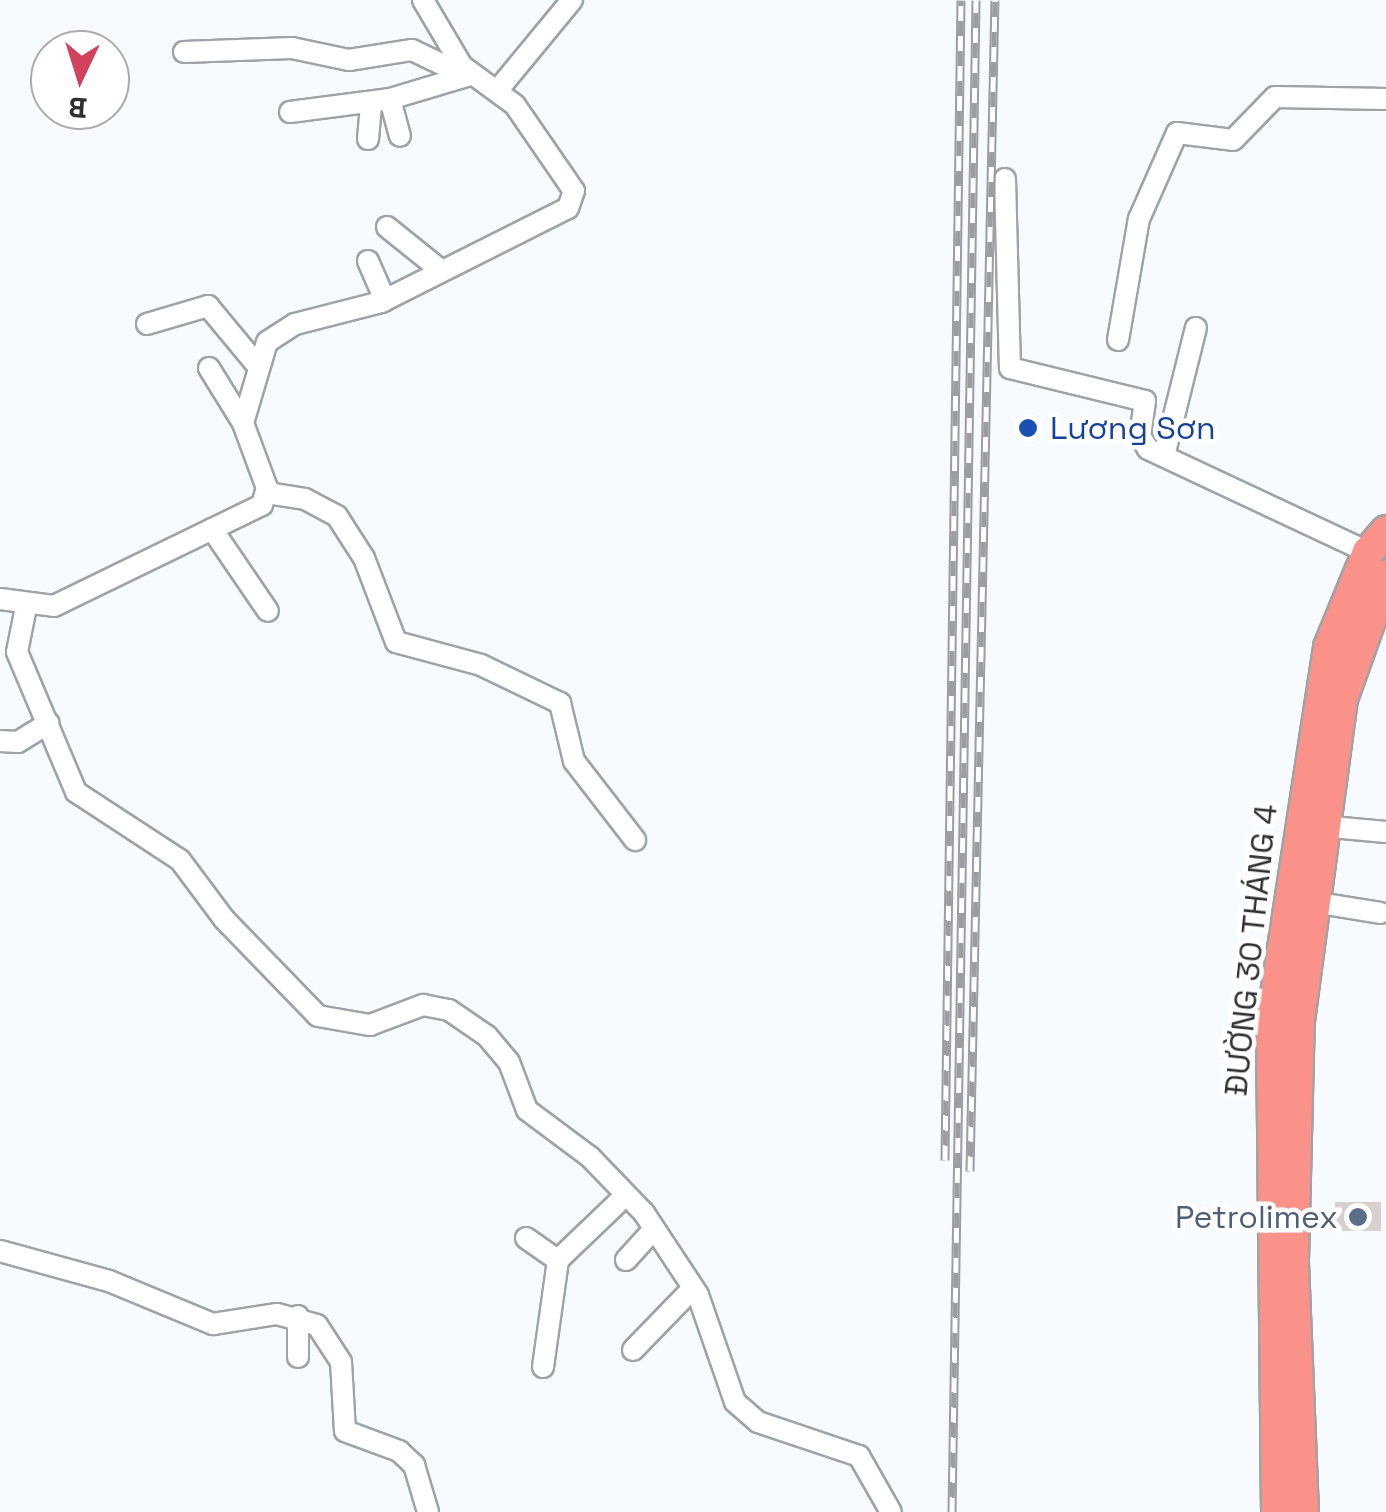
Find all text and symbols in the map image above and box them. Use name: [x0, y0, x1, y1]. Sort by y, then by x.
north arrow: [30, 30, 130, 130]
text: B: [68, 89, 89, 127]
place label: Lương Sơn: [1050, 409, 1216, 447]
marker: Lương Sơn: [1015, 415, 1041, 441]
street label: ĐƯỜNG 30 THÁNG 4: [1217, 802, 1285, 1098]
place label: Petrolimex: [1175, 1198, 1338, 1236]
marker: Petrolimex: [1347, 1206, 1369, 1228]

